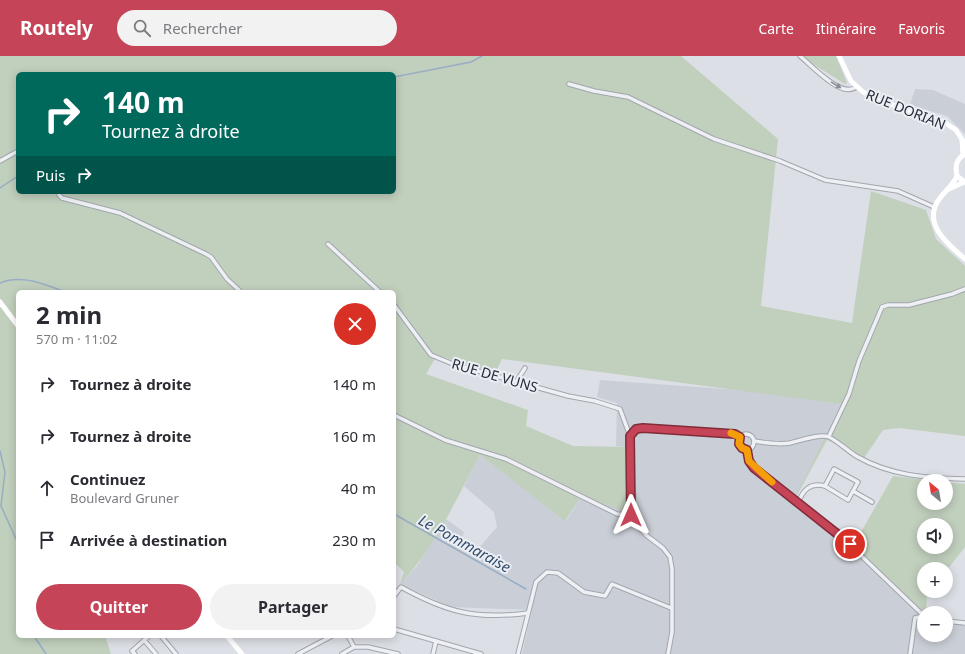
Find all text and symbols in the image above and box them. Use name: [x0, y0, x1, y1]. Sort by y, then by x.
search box: [117, 10, 397, 46]
text: Routely: [20, 15, 93, 41]
icon: search: [131, 17, 153, 39]
text: Rechercher: [163, 18, 243, 38]
text: Carte: [758, 19, 794, 38]
text: Itinéraire: [816, 19, 876, 38]
text: Favoris: [898, 19, 945, 38]
one-way arrow: [830, 81, 842, 88]
text: 140 m: [102, 83, 185, 121]
street label: RUE DORIAN: [863, 84, 949, 134]
icon: right: [36, 88, 88, 140]
text: Tournez à droite: [102, 119, 240, 143]
icon: right: [73, 164, 95, 186]
text: Puis: [36, 165, 65, 185]
text: 2 min: [36, 298, 102, 331]
button: close: [334, 303, 376, 345]
text: 570 m · 11:02: [36, 330, 117, 348]
street label: RUE DE VUNS: [450, 354, 541, 396]
icon: right: [36, 373, 58, 395]
text: Tournez à droite: [70, 374, 191, 394]
text: 140 m: [332, 374, 376, 394]
icon: right: [36, 425, 58, 447]
text: Tournez à droite: [70, 426, 191, 446]
text: 160 m: [332, 426, 376, 446]
text: Continuez: [70, 469, 145, 489]
north arrow: [917, 474, 953, 510]
map controls: [917, 474, 953, 642]
icon: ahead: [36, 477, 58, 499]
text: 40 m: [341, 478, 376, 498]
text: Boulevard Gruner: [70, 489, 179, 507]
position arrow: [610, 494, 652, 536]
water label: Le Pommaraise: [415, 509, 515, 577]
button: sound: [917, 518, 953, 554]
pin: [833, 527, 867, 561]
icon: arrive: [36, 529, 58, 551]
text: Arrivée à destination: [70, 530, 227, 550]
text: 230 m: [332, 530, 376, 550]
icon: arrive: [839, 533, 861, 555]
button: +: [917, 562, 953, 598]
button: Quitter: [36, 584, 202, 630]
button: Partager: [210, 584, 376, 630]
button: −: [917, 606, 953, 642]

